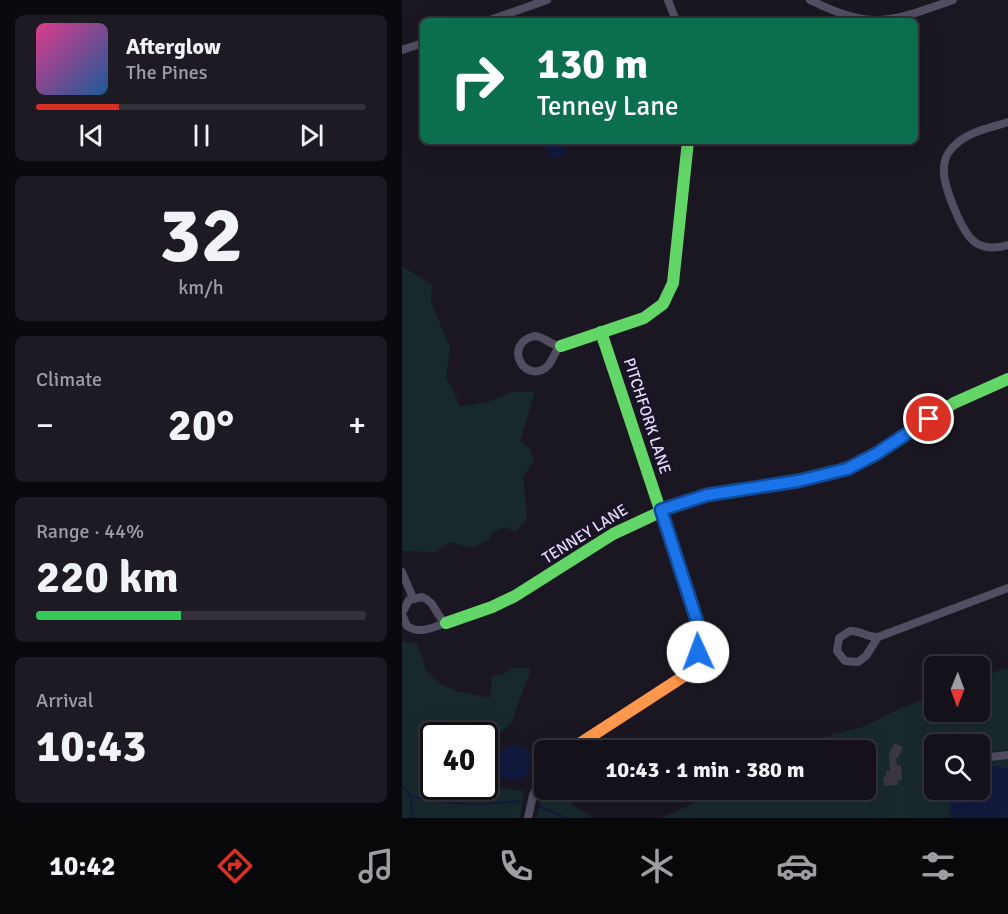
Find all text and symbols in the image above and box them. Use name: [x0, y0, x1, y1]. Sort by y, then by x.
text: Afterglow: [126, 33, 221, 60]
text: 130 m: [537, 39, 648, 90]
icon: right: [438, 42, 516, 120]
text: The Pines: [126, 60, 208, 85]
text: Tenney Lane: [537, 90, 679, 123]
icon: previous: [75, 119, 108, 152]
icon: pause: [185, 119, 218, 152]
icon: next: [295, 119, 328, 152]
text: 32: [159, 188, 243, 284]
text: km/h: [178, 275, 224, 300]
street label: PITCHFORK LANE: [619, 355, 675, 477]
text: Climate: [36, 367, 102, 392]
pin: [903, 393, 954, 444]
text: 20°: [168, 398, 234, 453]
icon: arrive: [912, 402, 945, 435]
text: −: [36, 405, 54, 446]
text: +: [348, 405, 366, 446]
street label: TENNEY LANE: [538, 500, 632, 568]
text: Range · 44%: [36, 519, 144, 544]
text: 220 km: [36, 550, 179, 605]
position arrow: [666, 620, 730, 684]
north arrow: [924, 656, 990, 722]
map controls: [924, 656, 990, 800]
text: Arrival: [36, 688, 94, 713]
text: 10:43: [36, 719, 146, 774]
speed limit sign: 40: [420, 722, 498, 800]
button: search: [924, 734, 990, 800]
text: 10:43 · 1 min · 380 m: [605, 756, 805, 783]
icon: directions: [214, 845, 256, 887]
icon: music: [355, 845, 397, 887]
icon: phone: [495, 845, 537, 887]
icon: climate: [636, 845, 678, 887]
icon: car: [776, 845, 818, 887]
icon: filters: [917, 845, 959, 887]
text: 10:42: [49, 850, 116, 883]

